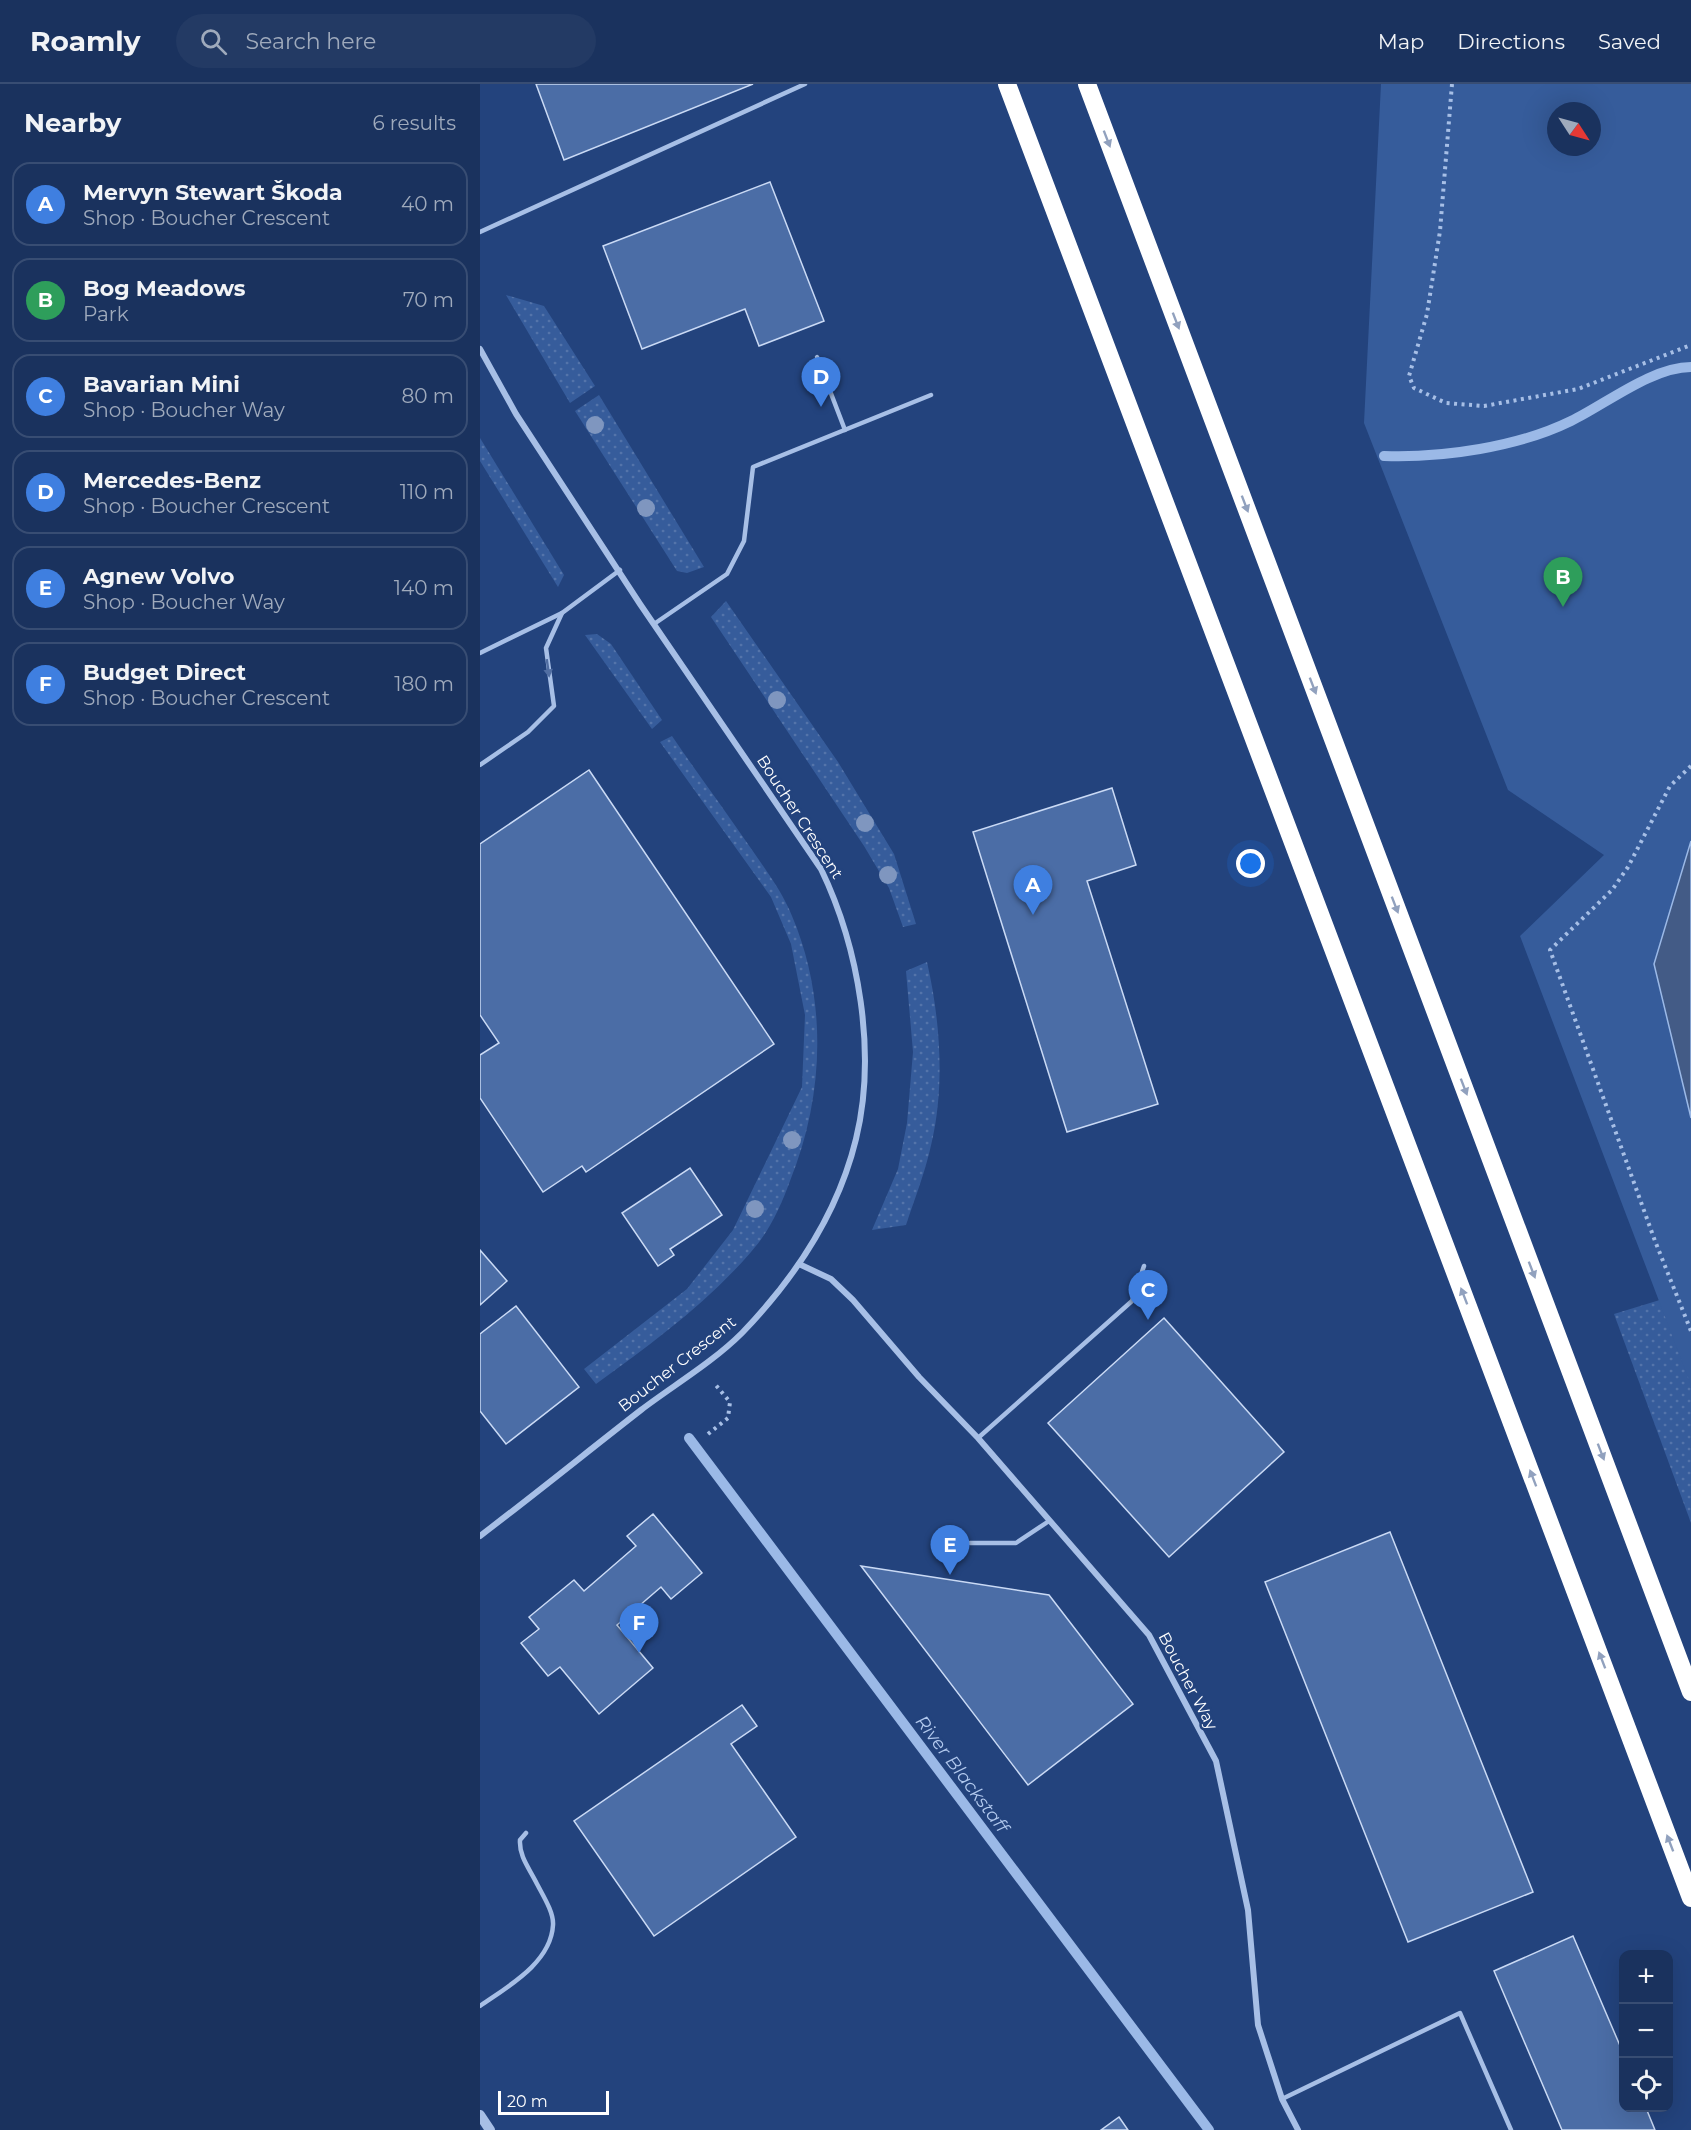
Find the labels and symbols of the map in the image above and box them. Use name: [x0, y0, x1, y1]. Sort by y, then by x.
north arrow: [1547, 102, 1601, 156]
one-way arrow: [1103, 130, 1113, 148]
one-way arrow: [1172, 312, 1181, 330]
pin: D: [802, 358, 840, 407]
one-way arrow: [1240, 495, 1250, 513]
pin: B: [1544, 558, 1582, 607]
one-way arrow: [544, 658, 553, 677]
one-way arrow: [1308, 678, 1318, 696]
street label: Boucher Crescent: [753, 752, 847, 883]
your location: [1236, 849, 1265, 878]
pin: A: [1014, 866, 1052, 915]
one-way arrow: [1391, 896, 1401, 914]
one-way arrow: [1459, 1079, 1469, 1097]
one-way arrow: [1528, 1261, 1538, 1279]
pin: C: [1128, 1270, 1168, 1320]
one-way arrow: [1458, 1287, 1468, 1305]
street label: Boucher Crescent: [615, 1312, 740, 1416]
one-way arrow: [1596, 1444, 1606, 1462]
one-way arrow: [1527, 1469, 1537, 1487]
pin: E: [930, 1526, 970, 1575]
pin: F: [620, 1604, 658, 1653]
street label: Boucher Way: [1154, 1629, 1222, 1733]
one-way arrow: [1596, 1651, 1606, 1669]
water label: River Blackstaff: [911, 1711, 1015, 1839]
one-way arrow: [1665, 1834, 1675, 1852]
scale bar: [498, 2088, 609, 2116]

